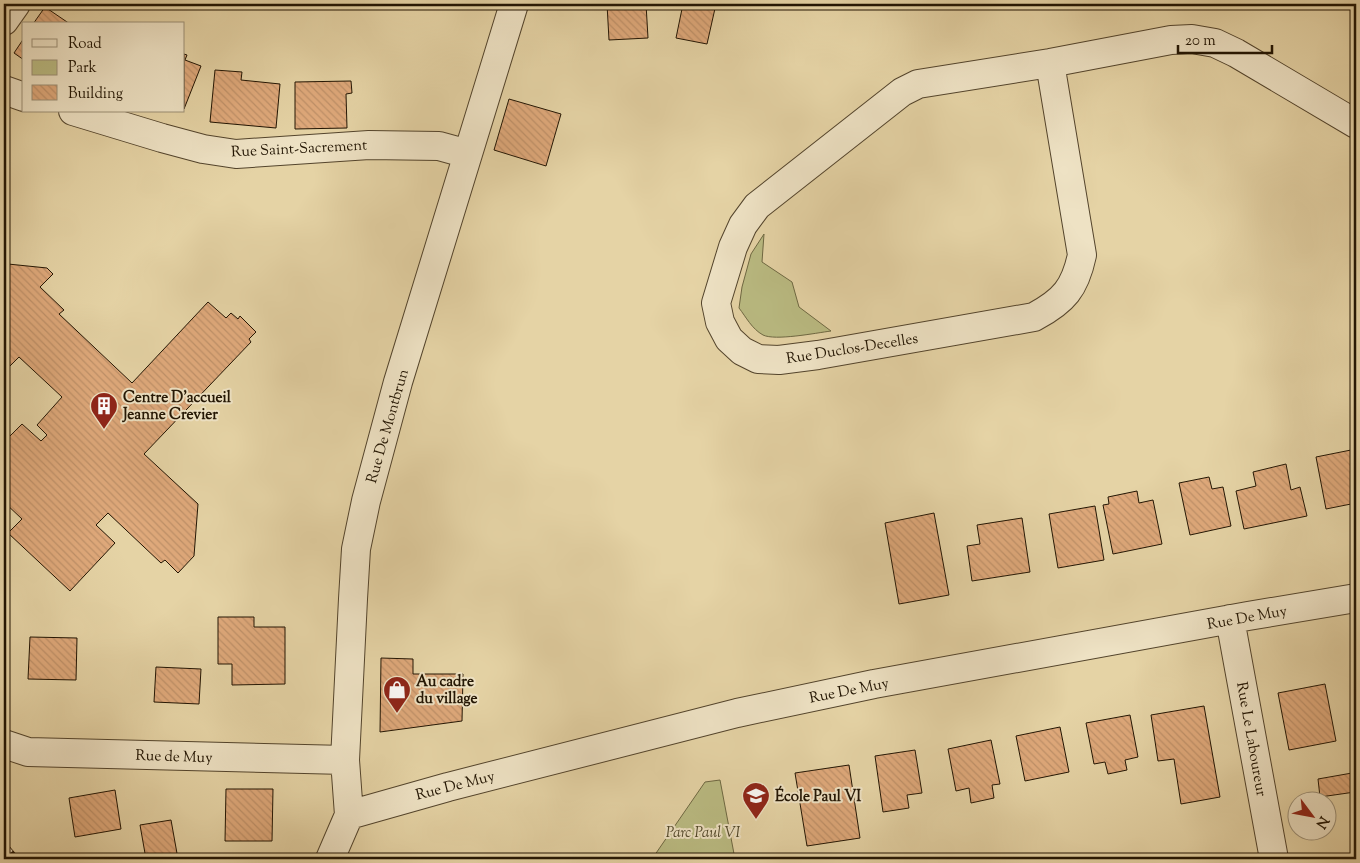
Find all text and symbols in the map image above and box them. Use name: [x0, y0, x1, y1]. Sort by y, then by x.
legend: [22, 22, 185, 112]
scale bar: [1178, 22, 1271, 54]
text: 20 m: [1185, 31, 1216, 52]
text: Road: [68, 34, 102, 55]
text: Park: [68, 58, 97, 79]
text: Building: [68, 84, 123, 105]
street label: Rue Saint-Sacrement: [230, 135, 368, 164]
street label: Rue Duclos-Decelles: [785, 329, 920, 370]
street label: Rue De Montbrun: [362, 367, 415, 486]
place label: Centre D'accueil Jeanne Crevier: [122, 388, 232, 426]
building icon: Centre D'accueil Jeanne Crevier: [89, 391, 119, 430]
street label: Rue De Muy: [1206, 601, 1289, 636]
place label: Au cadre du village: [416, 672, 478, 710]
street label: Rue De Muy: [808, 673, 892, 709]
shop icon: Au cadre du village: [382, 675, 412, 714]
street label: Rue Le Laboureur: [1230, 680, 1271, 799]
street label: Rue de Muy: [135, 746, 213, 769]
street label: Rue De Muy: [414, 766, 498, 806]
school or university icon: École Paul VI: [741, 781, 771, 820]
place label: École Paul VI: [775, 785, 861, 808]
north arrow: [1288, 790, 1338, 840]
text: N: [1310, 812, 1333, 832]
park label: Parc Paul VI: [666, 823, 740, 844]

